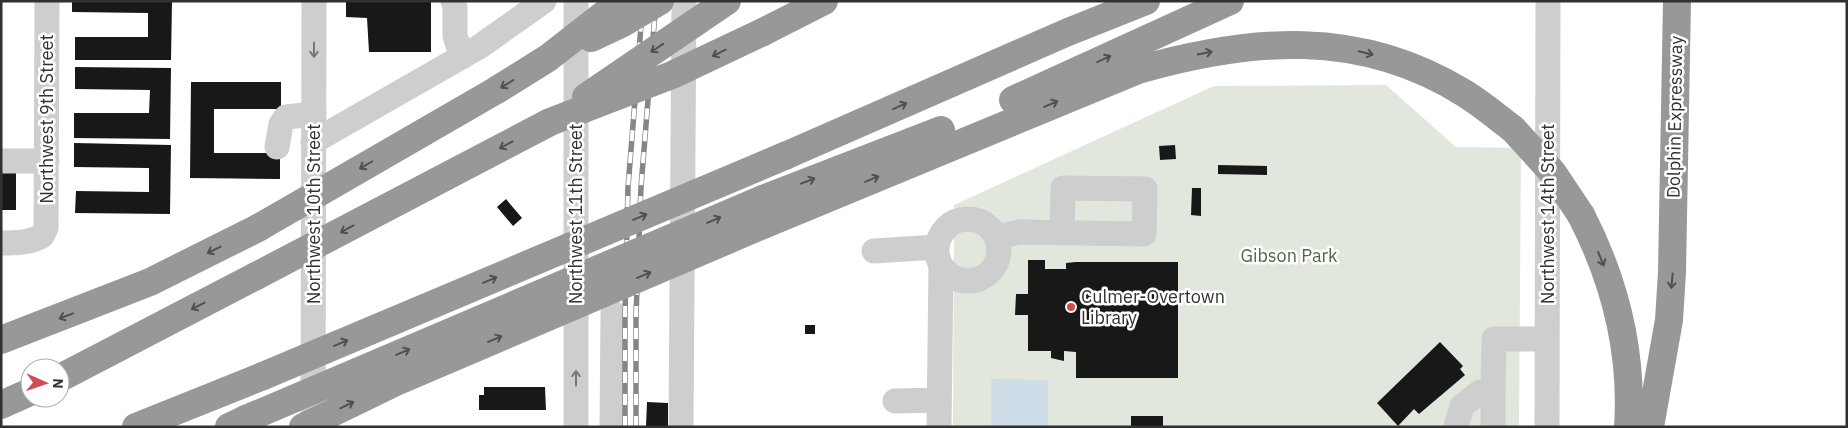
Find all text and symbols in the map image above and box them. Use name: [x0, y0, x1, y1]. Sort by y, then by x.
street label: Northwest 9th Street: [35, 34, 58, 204]
street label: Dolphin Expressway: [1662, 35, 1687, 198]
one-way arrow: [309, 42, 319, 58]
one-way arrow: [651, 43, 665, 53]
one-way arrow: [1197, 48, 1213, 57]
one-way arrow: [712, 49, 727, 58]
one-way arrow: [1358, 49, 1374, 58]
one-way arrow: [1096, 53, 1111, 63]
one-way arrow: [500, 79, 514, 89]
one-way arrow: [1044, 99, 1059, 108]
one-way arrow: [892, 101, 907, 111]
street label: Northwest 10th Street: [302, 124, 325, 304]
street label: Northwest 11th Street: [564, 124, 587, 304]
street label: Northwest 14th Street: [1536, 124, 1559, 304]
one-way arrow: [499, 140, 514, 150]
one-way arrow: [359, 160, 374, 170]
one-way arrow: [864, 173, 879, 183]
one-way arrow: [800, 176, 815, 185]
one-way arrow: [632, 211, 647, 221]
one-way arrow: [706, 214, 721, 224]
one-way arrow: [340, 224, 355, 234]
park label: Gibson Park: [1240, 244, 1338, 267]
one-way arrow: [207, 246, 222, 255]
one-way arrow: [1597, 251, 1606, 267]
one-way arrow: [637, 270, 652, 279]
one-way arrow: [1667, 273, 1676, 289]
one-way arrow: [482, 274, 497, 284]
place label: Culmer-Overtown Library: [1081, 285, 1225, 329]
marker: Culmer-Overtown Library: [1065, 301, 1077, 313]
one-way arrow: [191, 302, 205, 312]
one-way arrow: [59, 312, 74, 321]
one-way arrow: [487, 334, 502, 344]
one-way arrow: [333, 338, 348, 347]
one-way arrow: [395, 346, 410, 356]
north arrow: [20, 358, 70, 408]
one-way arrow: [571, 370, 581, 386]
text: N: [49, 378, 67, 389]
one-way arrow: [339, 400, 354, 410]

